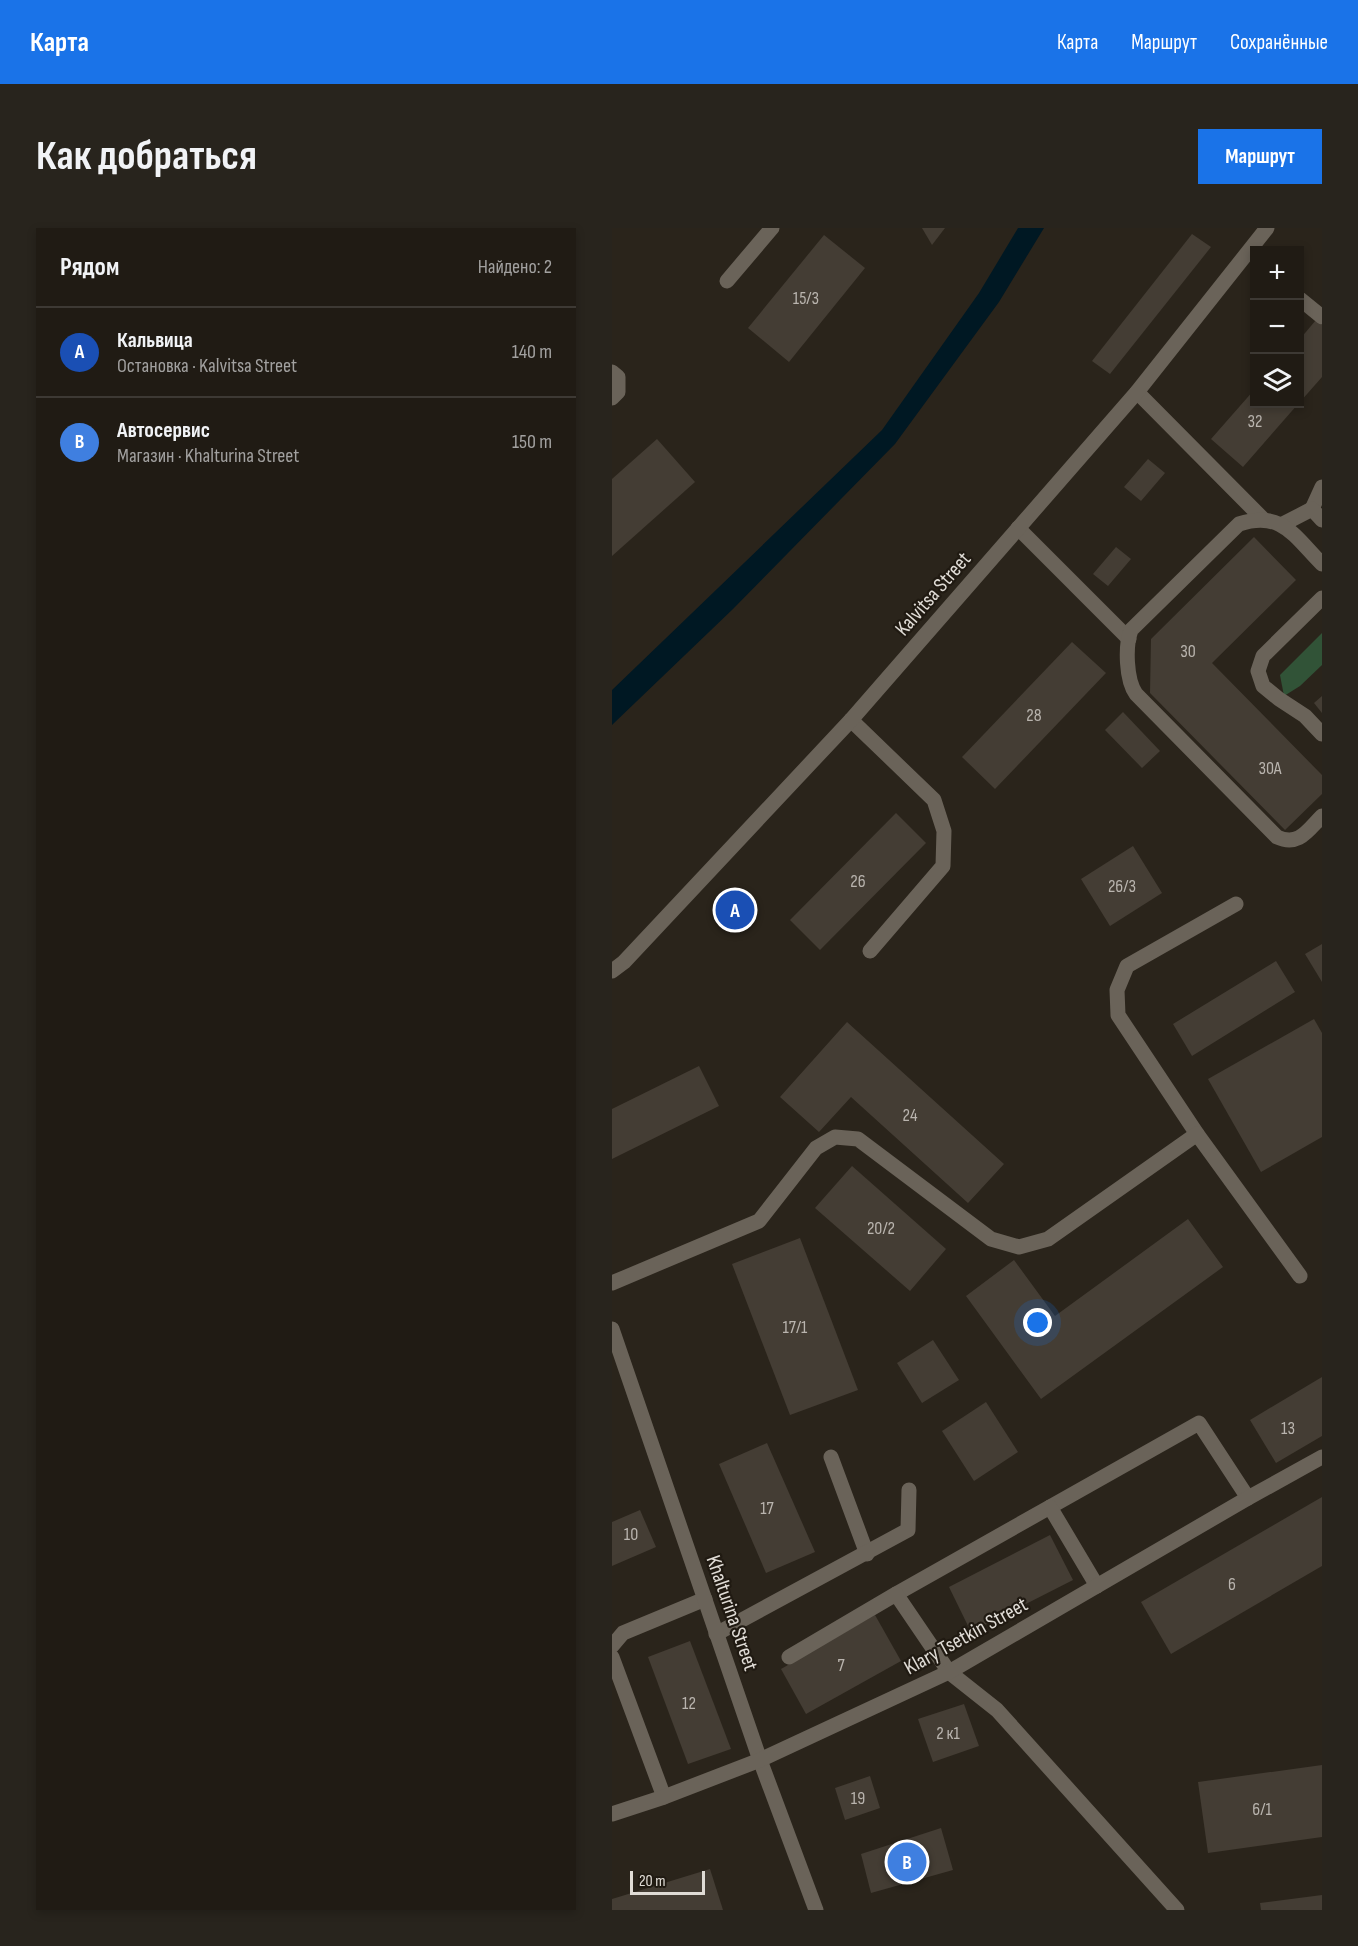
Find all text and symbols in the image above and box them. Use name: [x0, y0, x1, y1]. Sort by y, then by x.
text: Карта: [30, 26, 89, 59]
text: Карта: [1057, 30, 1098, 55]
text: Маршрут: [1131, 30, 1197, 55]
text: Сохранённые: [1230, 30, 1328, 55]
button: Маршрут: [1198, 129, 1322, 184]
text: Как добраться: [36, 131, 257, 182]
map controls: [1250, 246, 1304, 408]
button: +: [1250, 246, 1304, 300]
text: Рядом: [60, 252, 119, 283]
text: Найдено: 2: [478, 255, 552, 279]
house number: 15/3: [793, 288, 819, 309]
button: −: [1250, 300, 1304, 354]
text: Кальвица: [117, 327, 193, 354]
text: A: [75, 340, 84, 364]
text: 140 m: [512, 340, 552, 364]
text: Остановка · Kalvitsa Street: [117, 354, 297, 378]
button: layers: [1250, 354, 1304, 408]
house number: 32: [1248, 411, 1262, 432]
text: Автосервис: [117, 417, 210, 444]
text: B: [75, 430, 84, 454]
text: 150 m: [512, 430, 552, 454]
text: Магазин · Khalturina Street: [117, 444, 299, 468]
street label: Kalvitsa Street: [890, 547, 976, 641]
house number: 30: [1180, 641, 1196, 662]
house number: 28: [1026, 705, 1042, 726]
house number: 30А: [1258, 758, 1282, 779]
house number: 26: [850, 871, 866, 892]
house number: 26/3: [1108, 876, 1136, 897]
pin: A: [716, 888, 754, 932]
house number: 24: [903, 1105, 918, 1126]
house number: 20/2: [867, 1218, 895, 1239]
your location: [1023, 1308, 1052, 1337]
house number: 17/1: [783, 1317, 808, 1338]
house number: 13: [1281, 1418, 1295, 1439]
house number: 17: [760, 1498, 775, 1519]
house number: 10: [624, 1524, 638, 1545]
street label: Khalturina Street: [701, 1552, 763, 1674]
house number: 6: [1228, 1574, 1236, 1595]
street label: Klary Tsetkin Street: [900, 1592, 1032, 1680]
house number: 7: [837, 1655, 845, 1676]
house number: 12: [682, 1693, 696, 1714]
house number: 2 к1: [936, 1723, 960, 1744]
house number: 19: [851, 1788, 865, 1809]
house number: 6/1: [1252, 1799, 1272, 1820]
pin: B: [888, 1840, 926, 1884]
scale bar: [630, 1868, 705, 1896]
text: 20 m: [639, 1872, 666, 1891]

